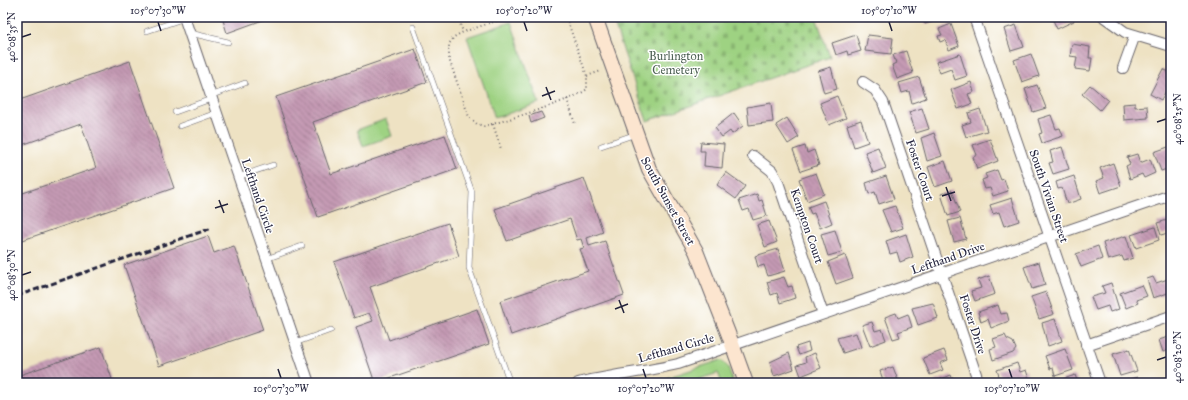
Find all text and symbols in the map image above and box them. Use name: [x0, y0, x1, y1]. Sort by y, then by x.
text: 105°07'30"W: [130, 5, 186, 17]
text: 105°07'20"W: [496, 5, 553, 17]
text: 105°07'10"W: [861, 5, 917, 17]
text: 40°08'35"N: [6, 11, 18, 62]
park label: Burlington Cemetery: [649, 49, 704, 77]
text: 40°08'25"N: [1172, 93, 1184, 145]
street label: Foster Court: [903, 138, 937, 203]
street label: South Vivian Street: [1027, 148, 1072, 245]
street label: South Sunset Street: [638, 154, 698, 248]
street label: Lefthand Circle: [239, 157, 277, 235]
street label: Kempton Court: [788, 187, 827, 266]
street label: Lefthand Drive: [909, 239, 987, 277]
text: 40°08'30"N: [6, 249, 18, 301]
street label: Foster Drive: [957, 292, 989, 356]
street label: Lefthand Circle: [636, 330, 716, 366]
text: 40°08'20"N: [1172, 330, 1184, 383]
text: 105°07'30"W: [253, 383, 309, 395]
text: 105°07'20"W: [618, 383, 675, 395]
text: 105°07'10"W: [984, 383, 1040, 395]

